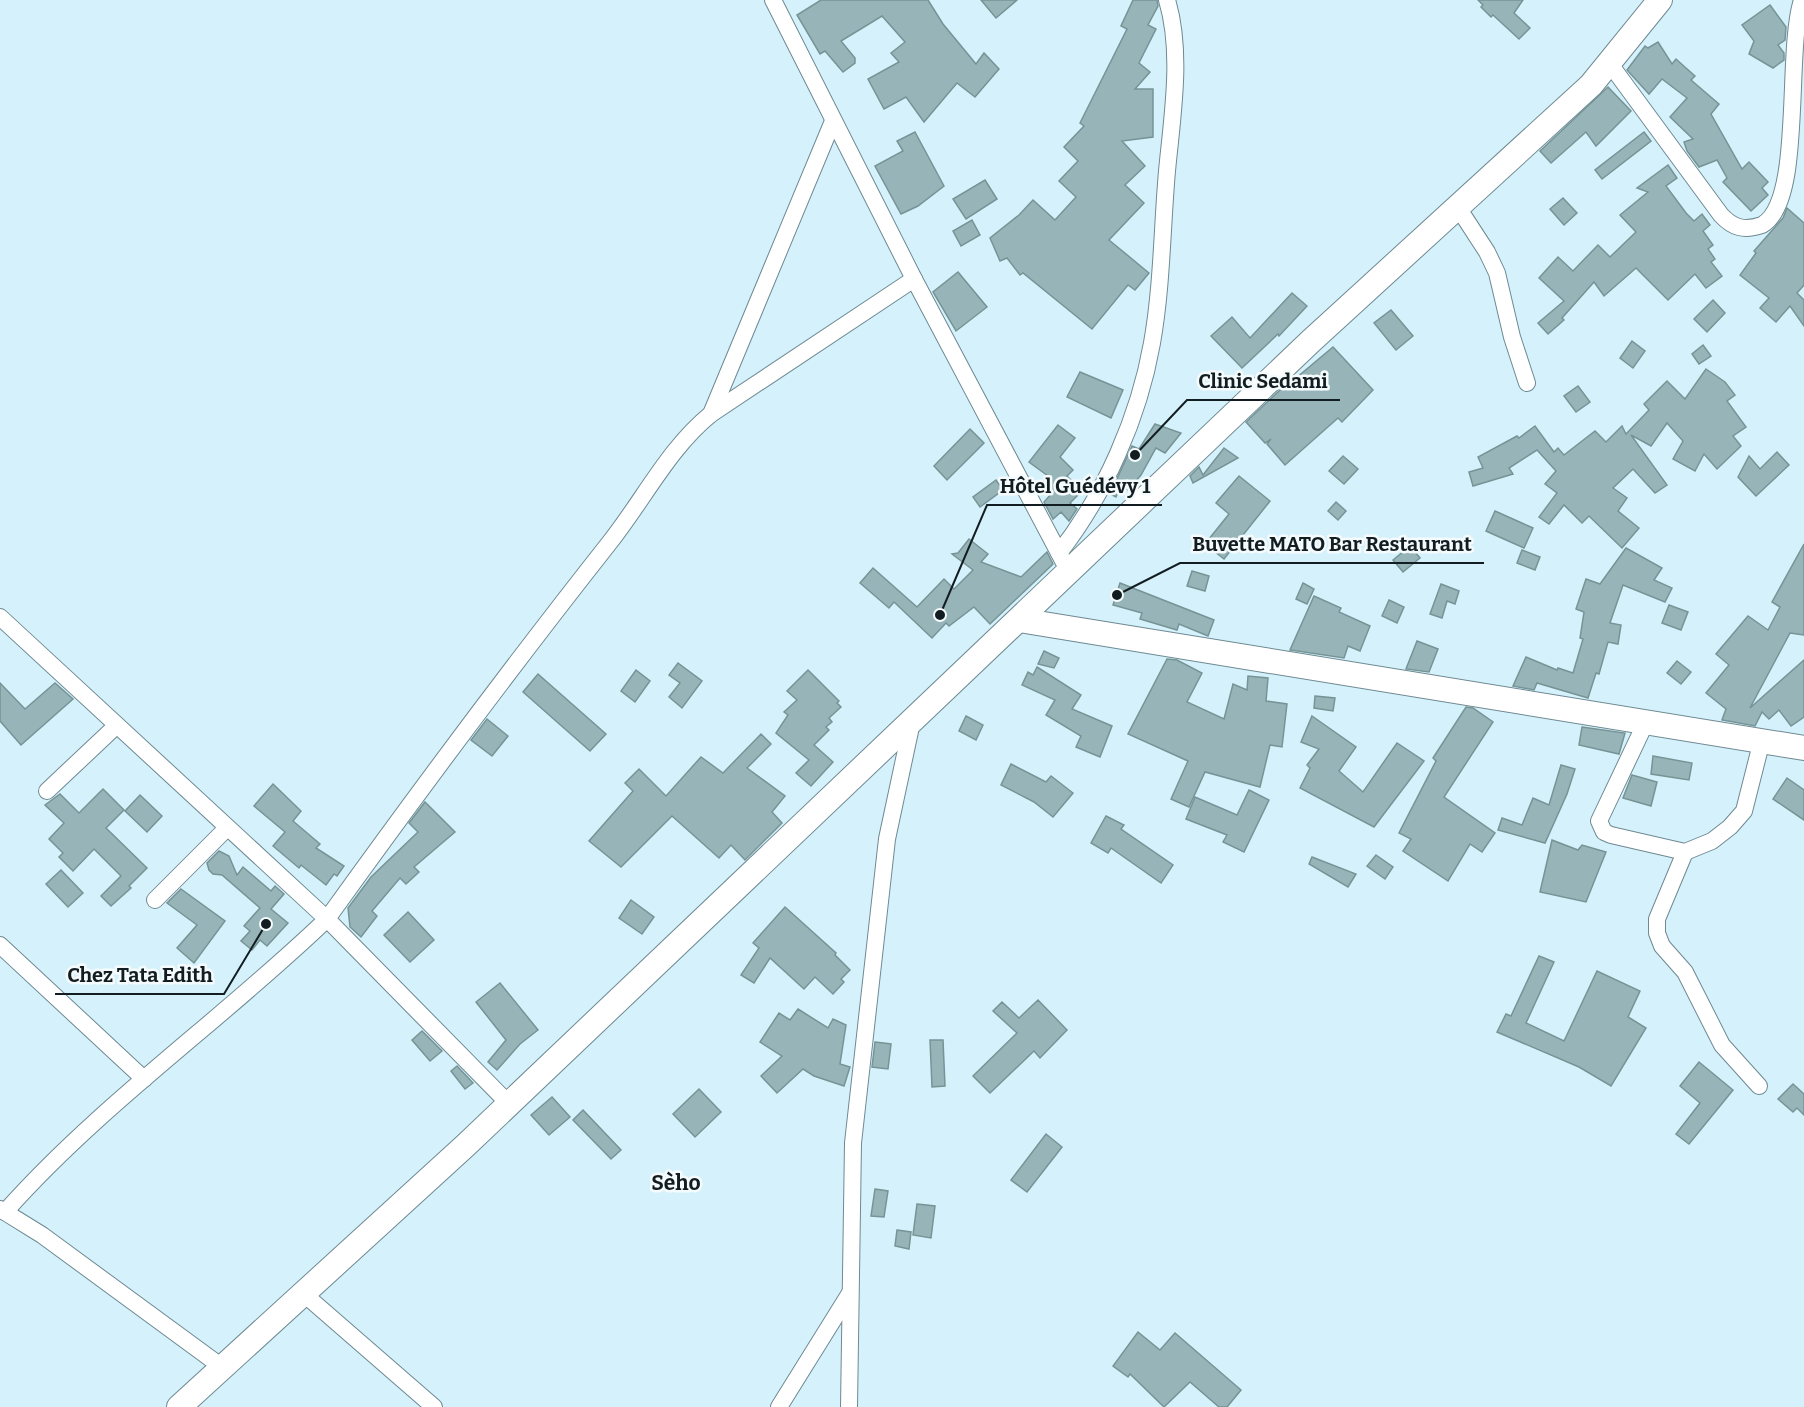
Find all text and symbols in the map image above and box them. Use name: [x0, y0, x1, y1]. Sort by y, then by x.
callout: Clinic Sedami: [1187, 362, 1340, 400]
text: Clinic Sedami: [1198, 369, 1328, 393]
callout: Hôtel Guédévy 1: [987, 467, 1162, 505]
text: Hôtel Guédévy 1: [1000, 474, 1151, 498]
callout: Buvette MATO Bar Restaurant: [1180, 525, 1484, 563]
text: Buvette MATO Bar Restaurant: [1192, 532, 1472, 556]
callout: Chez Tata Edith: [55, 956, 224, 994]
text: Chez Tata Edith: [67, 963, 213, 987]
district label: Sèho: [651, 1170, 701, 1196]

